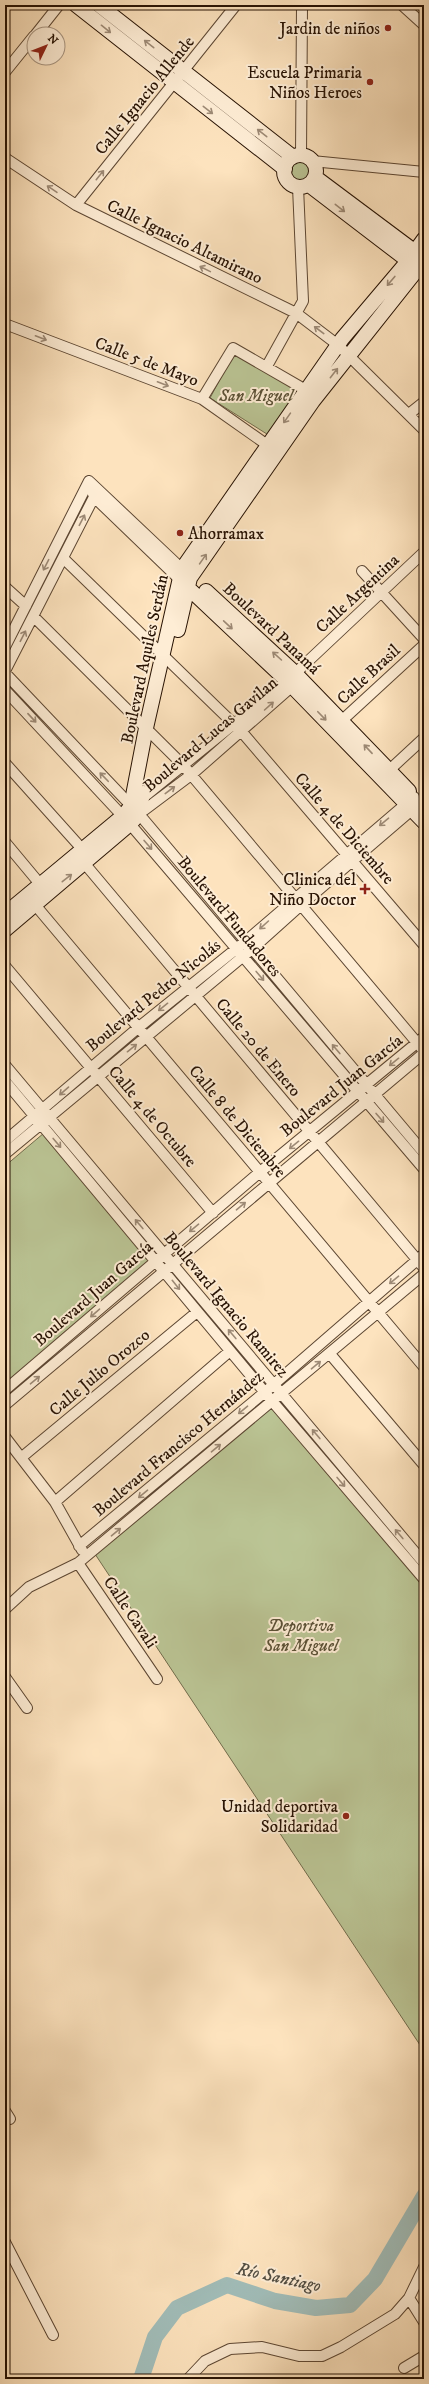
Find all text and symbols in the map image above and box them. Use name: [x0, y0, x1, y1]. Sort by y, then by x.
place label: Jardin de niños: [277, 18, 380, 40]
marker: Jardin de niños: [383, 23, 393, 33]
one-way arrow: [101, 25, 112, 34]
north arrow: [26, 26, 66, 66]
text: N: [44, 32, 61, 48]
street label: Calle Ignacio Allende: [90, 32, 199, 160]
one-way arrow: [144, 40, 155, 49]
place label: Escuela Primaria Niños Heroes: [247, 62, 363, 104]
marker: Escuela Primaria Niños Heroes: [365, 77, 375, 87]
one-way arrow: [203, 106, 214, 114]
one-way arrow: [257, 129, 268, 138]
one-way arrow: [96, 170, 105, 181]
one-way arrow: [46, 185, 58, 193]
street label: Calle Ignacio Altamirano: [103, 195, 266, 289]
one-way arrow: [334, 204, 345, 212]
one-way arrow: [199, 264, 211, 272]
one-way arrow: [387, 276, 396, 286]
one-way arrow: [313, 326, 324, 335]
street label: Calle 5 de Mayo: [92, 332, 202, 392]
one-way arrow: [35, 334, 47, 342]
one-way arrow: [330, 368, 339, 379]
one-way arrow: [156, 381, 168, 389]
park label: San Miguel: [218, 385, 295, 407]
one-way arrow: [283, 412, 291, 423]
one-way arrow: [79, 515, 86, 527]
place label: Ahorramax: [188, 523, 265, 545]
marker: Ahorramax: [175, 528, 185, 538]
street label: Calle Argentina: [311, 549, 405, 638]
one-way arrow: [199, 554, 207, 565]
one-way arrow: [42, 559, 49, 571]
street label: Boulevard Aquiles Serdán: [116, 572, 174, 746]
street label: Boulevard Panamá: [218, 578, 325, 680]
one-way arrow: [223, 621, 233, 630]
one-way arrow: [20, 630, 27, 642]
street label: Calle Brasil: [332, 640, 405, 710]
one-way arrow: [272, 652, 282, 661]
street label: Boulevard Lucas Gavilan: [139, 672, 282, 797]
one-way arrow: [264, 702, 274, 711]
one-way arrow: [317, 711, 327, 721]
one-way arrow: [27, 713, 36, 724]
one-way arrow: [364, 744, 373, 754]
street label: Calle 4 de Diciembre: [289, 768, 399, 889]
one-way arrow: [100, 772, 109, 782]
one-way arrow: [164, 786, 175, 795]
one-way arrow: [379, 818, 390, 827]
one-way arrow: [144, 839, 153, 850]
street label: Boulevard Fundadores: [172, 852, 286, 982]
place label: Clinica del Niño Doctor: [269, 869, 357, 911]
one-way arrow: [62, 874, 73, 882]
marker: Clinica del Niño Doctor: [359, 883, 371, 895]
one-way arrow: [259, 920, 269, 930]
street label: Boulevard Pedro Nicolás: [82, 934, 226, 1057]
one-way arrow: [255, 970, 264, 981]
street label: Calle 20 de Enero: [211, 994, 306, 1102]
one-way arrow: [158, 1003, 169, 1012]
street label: Boulevard Juan García: [276, 1029, 408, 1142]
one-way arrow: [331, 1043, 340, 1054]
one-way arrow: [126, 1044, 137, 1053]
one-way arrow: [388, 1057, 399, 1066]
street label: Calle 4 de Octubre: [103, 1061, 201, 1172]
street label: Calle 8 de Diciembre: [184, 1061, 291, 1183]
one-way arrow: [59, 1086, 69, 1095]
one-way arrow: [375, 1113, 384, 1123]
one-way arrow: [53, 1137, 62, 1148]
one-way arrow: [288, 1140, 299, 1149]
one-way arrow: [236, 1201, 246, 1210]
one-way arrow: [134, 1219, 143, 1230]
one-way arrow: [189, 1224, 200, 1233]
street label: Boulevard Ignacio Ramirez: [159, 1227, 294, 1383]
street label: Boulevard Juan García: [29, 1235, 158, 1352]
one-way arrow: [389, 1275, 400, 1284]
one-way arrow: [172, 1280, 181, 1291]
one-way arrow: [90, 1308, 100, 1317]
street label: Calle Julio Orozco: [45, 1324, 155, 1421]
one-way arrow: [228, 1329, 237, 1339]
one-way arrow: [310, 1361, 321, 1370]
street label: Boulevard Francisco Hernández: [89, 1365, 269, 1522]
one-way arrow: [29, 1375, 40, 1384]
one-way arrow: [238, 1406, 248, 1415]
one-way arrow: [311, 1428, 320, 1439]
one-way arrow: [210, 1444, 221, 1453]
one-way arrow: [336, 1476, 345, 1487]
one-way arrow: [138, 1489, 149, 1498]
one-way arrow: [110, 1527, 121, 1536]
one-way arrow: [394, 1528, 403, 1539]
street label: Calle Cavali: [98, 1572, 162, 1653]
park label: Deportiva San Miguel: [263, 1615, 340, 1657]
place label: Unidad deportiva Solidaridad: [221, 1796, 339, 1838]
marker: Unidad deportiva Solidaridad: [341, 1811, 351, 1821]
water label: Río Santiago: [234, 2258, 323, 2298]

